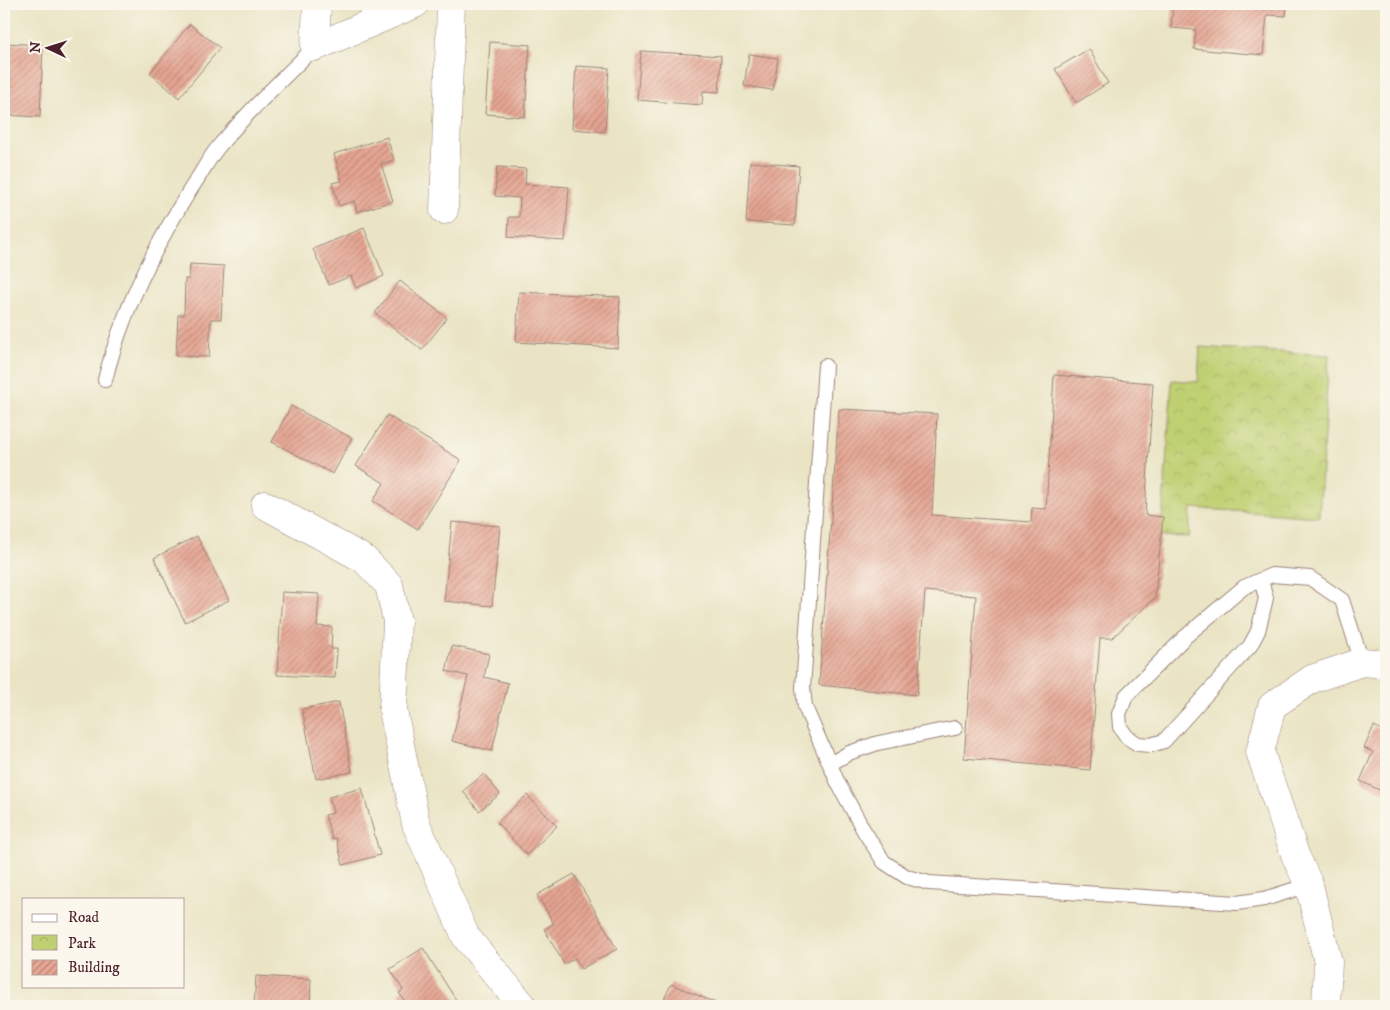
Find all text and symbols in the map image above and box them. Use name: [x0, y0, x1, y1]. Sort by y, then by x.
north arrow: [22, 22, 72, 72]
text: N: [27, 40, 45, 54]
legend: [22, 898, 185, 988]
text: Road: [68, 908, 100, 927]
text: Park: [68, 934, 97, 953]
text: Building: [68, 958, 120, 977]

